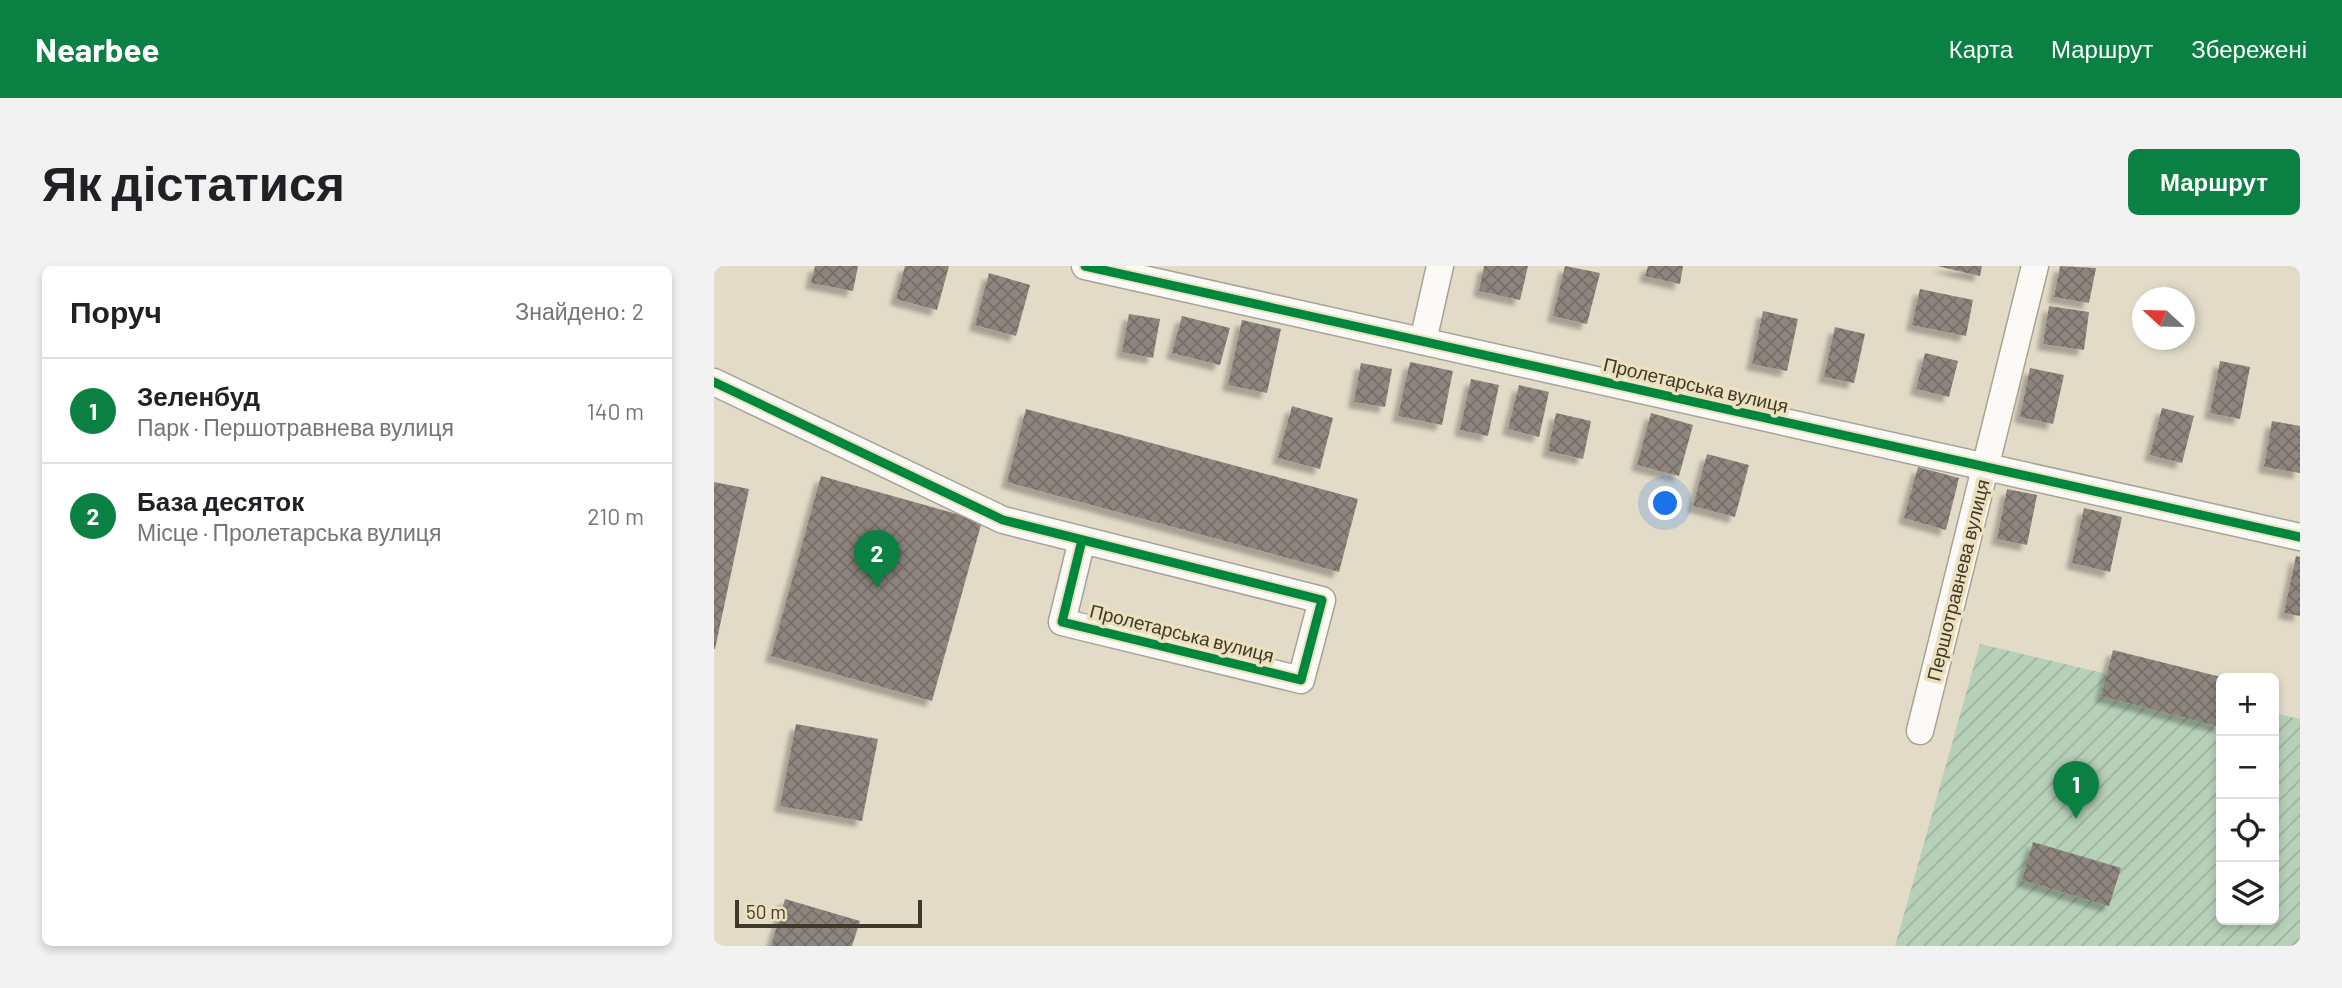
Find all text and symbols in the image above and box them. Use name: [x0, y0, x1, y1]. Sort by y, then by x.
text: Nearbee: [35, 29, 159, 69]
text: Карта: [1949, 34, 2013, 63]
text: Маршрут: [2051, 34, 2153, 63]
text: Збережені: [2191, 34, 2307, 63]
button: Маршрут: [2128, 149, 2300, 215]
text: Як дістатися: [42, 152, 345, 211]
north arrow: [2132, 287, 2195, 350]
text: Поруч: [70, 293, 162, 329]
text: Знайдено: 2: [515, 297, 644, 325]
street label: Пролетарська вулиця: [1601, 352, 1791, 417]
text: Зеленбуд: [137, 380, 260, 411]
text: 1: [89, 397, 97, 425]
text: 140 m: [587, 397, 644, 425]
text: Парк · Першотравнева вулиця: [137, 413, 454, 441]
street label: Першотравнева вулиця: [1921, 477, 1994, 683]
text: База десяток: [137, 485, 304, 516]
your location: [1648, 486, 1682, 520]
text: 2: [87, 502, 99, 530]
text: 210 m: [587, 502, 644, 530]
text: Місце · Пролетарська вулиця: [137, 518, 441, 546]
pin: 2: [854, 530, 900, 588]
street label: Пролетарська вулиця: [1088, 598, 1277, 667]
map controls: [2216, 673, 2279, 925]
button: +: [2216, 673, 2279, 736]
button: −: [2216, 736, 2279, 799]
pin: 1: [2053, 761, 2099, 819]
button: locate: [2216, 799, 2279, 862]
button: layers: [2216, 862, 2279, 925]
scale bar: [735, 897, 922, 929]
text: 50 m: [746, 900, 786, 923]

